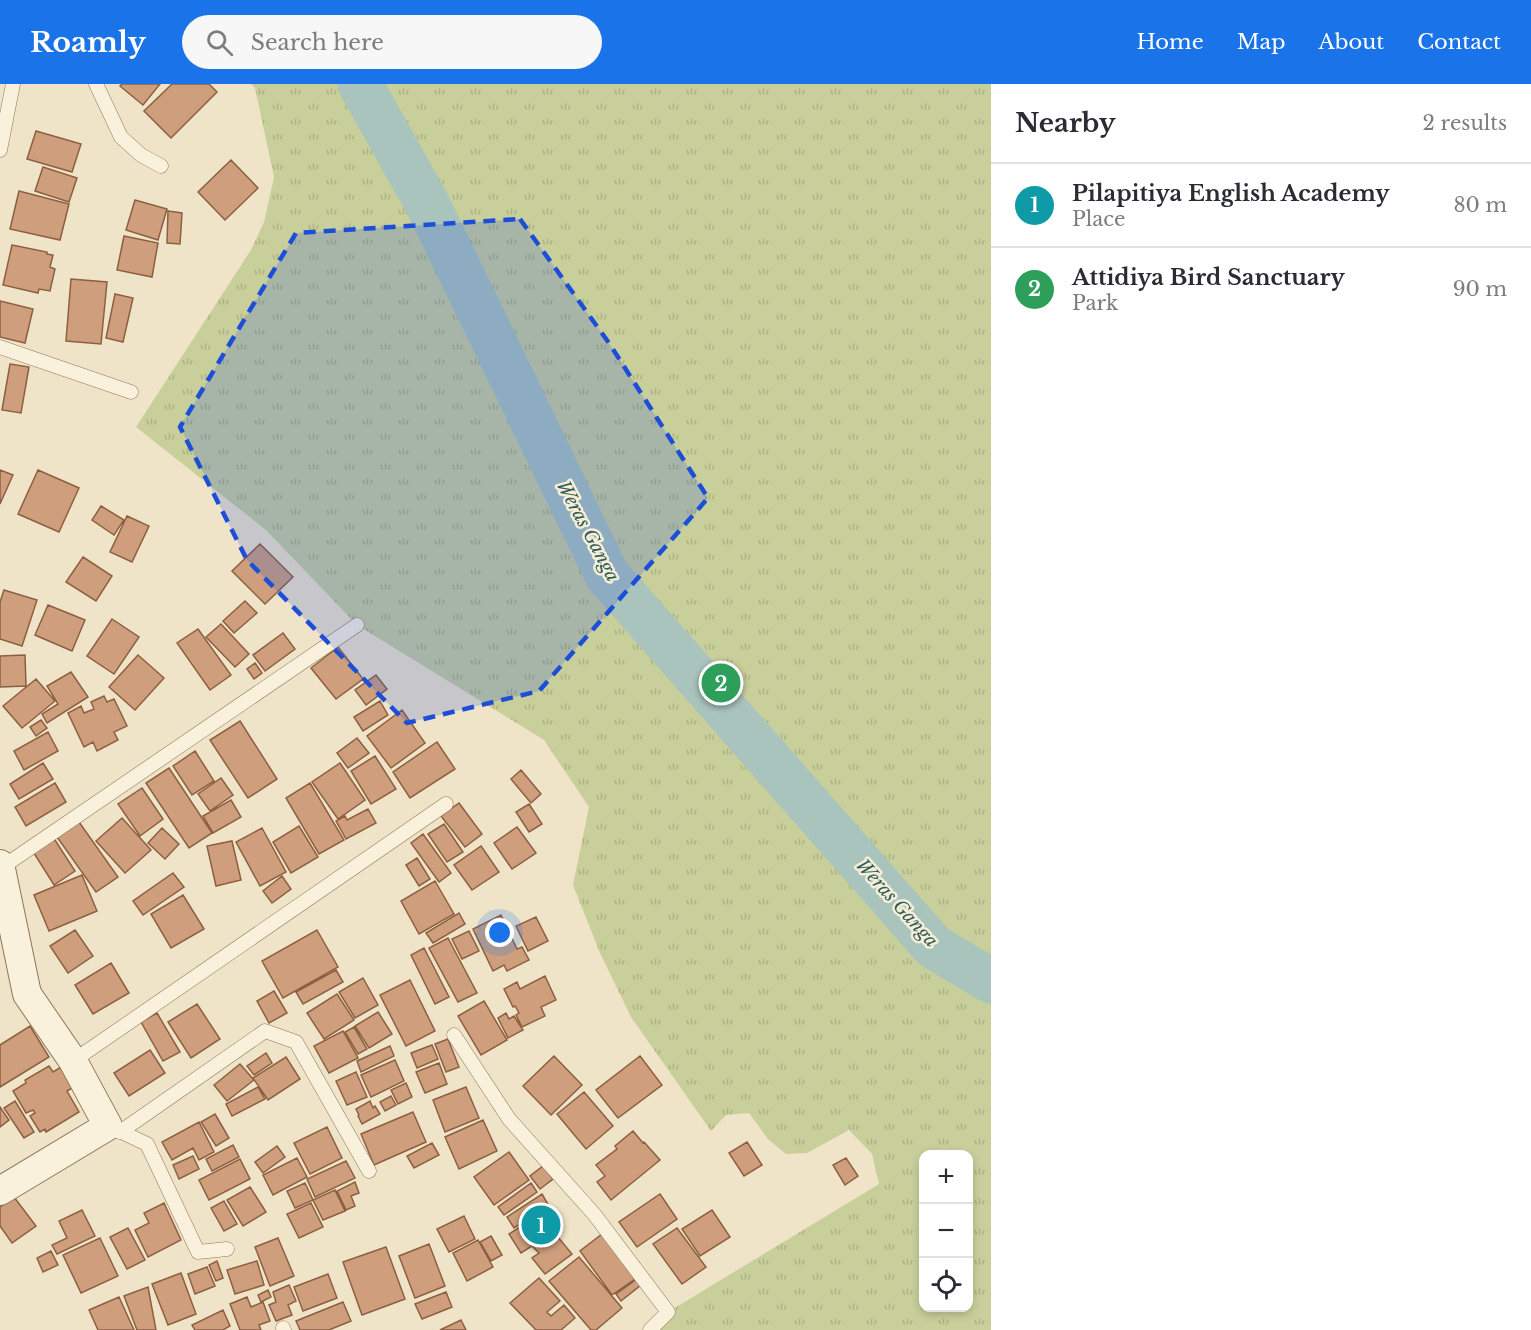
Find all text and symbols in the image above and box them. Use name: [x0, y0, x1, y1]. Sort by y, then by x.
search box: [182, 15, 602, 69]
text: Roamly: [30, 25, 146, 60]
icon: search: [203, 26, 236, 59]
text: Search here: [251, 29, 384, 56]
text: Home: [1137, 29, 1204, 55]
text: Map: [1237, 29, 1285, 55]
text: About: [1318, 29, 1384, 55]
text: Contact: [1417, 29, 1501, 55]
text: Nearby: [1015, 107, 1116, 139]
text: 2 results: [1423, 111, 1507, 135]
text: Pilapitiya English Academy: [1072, 180, 1389, 207]
text: 1: [1030, 193, 1039, 217]
text: 80 m: [1453, 193, 1507, 217]
text: Place: [1072, 207, 1126, 231]
text: Attidiya Bird Sanctuary: [1072, 264, 1345, 291]
text: 2: [1028, 277, 1041, 301]
text: 90 m: [1453, 277, 1507, 301]
text: Park: [1072, 291, 1118, 315]
water label: Weras Ganga: [552, 477, 624, 585]
pin: 2: [702, 660, 740, 706]
water label: Weras Ganga: [852, 854, 942, 952]
your location: [485, 918, 514, 947]
map controls: [919, 1150, 973, 1312]
button: +: [919, 1150, 973, 1204]
pin: 1: [522, 1202, 560, 1248]
button: −: [919, 1204, 973, 1258]
button: locate: [919, 1258, 973, 1312]

